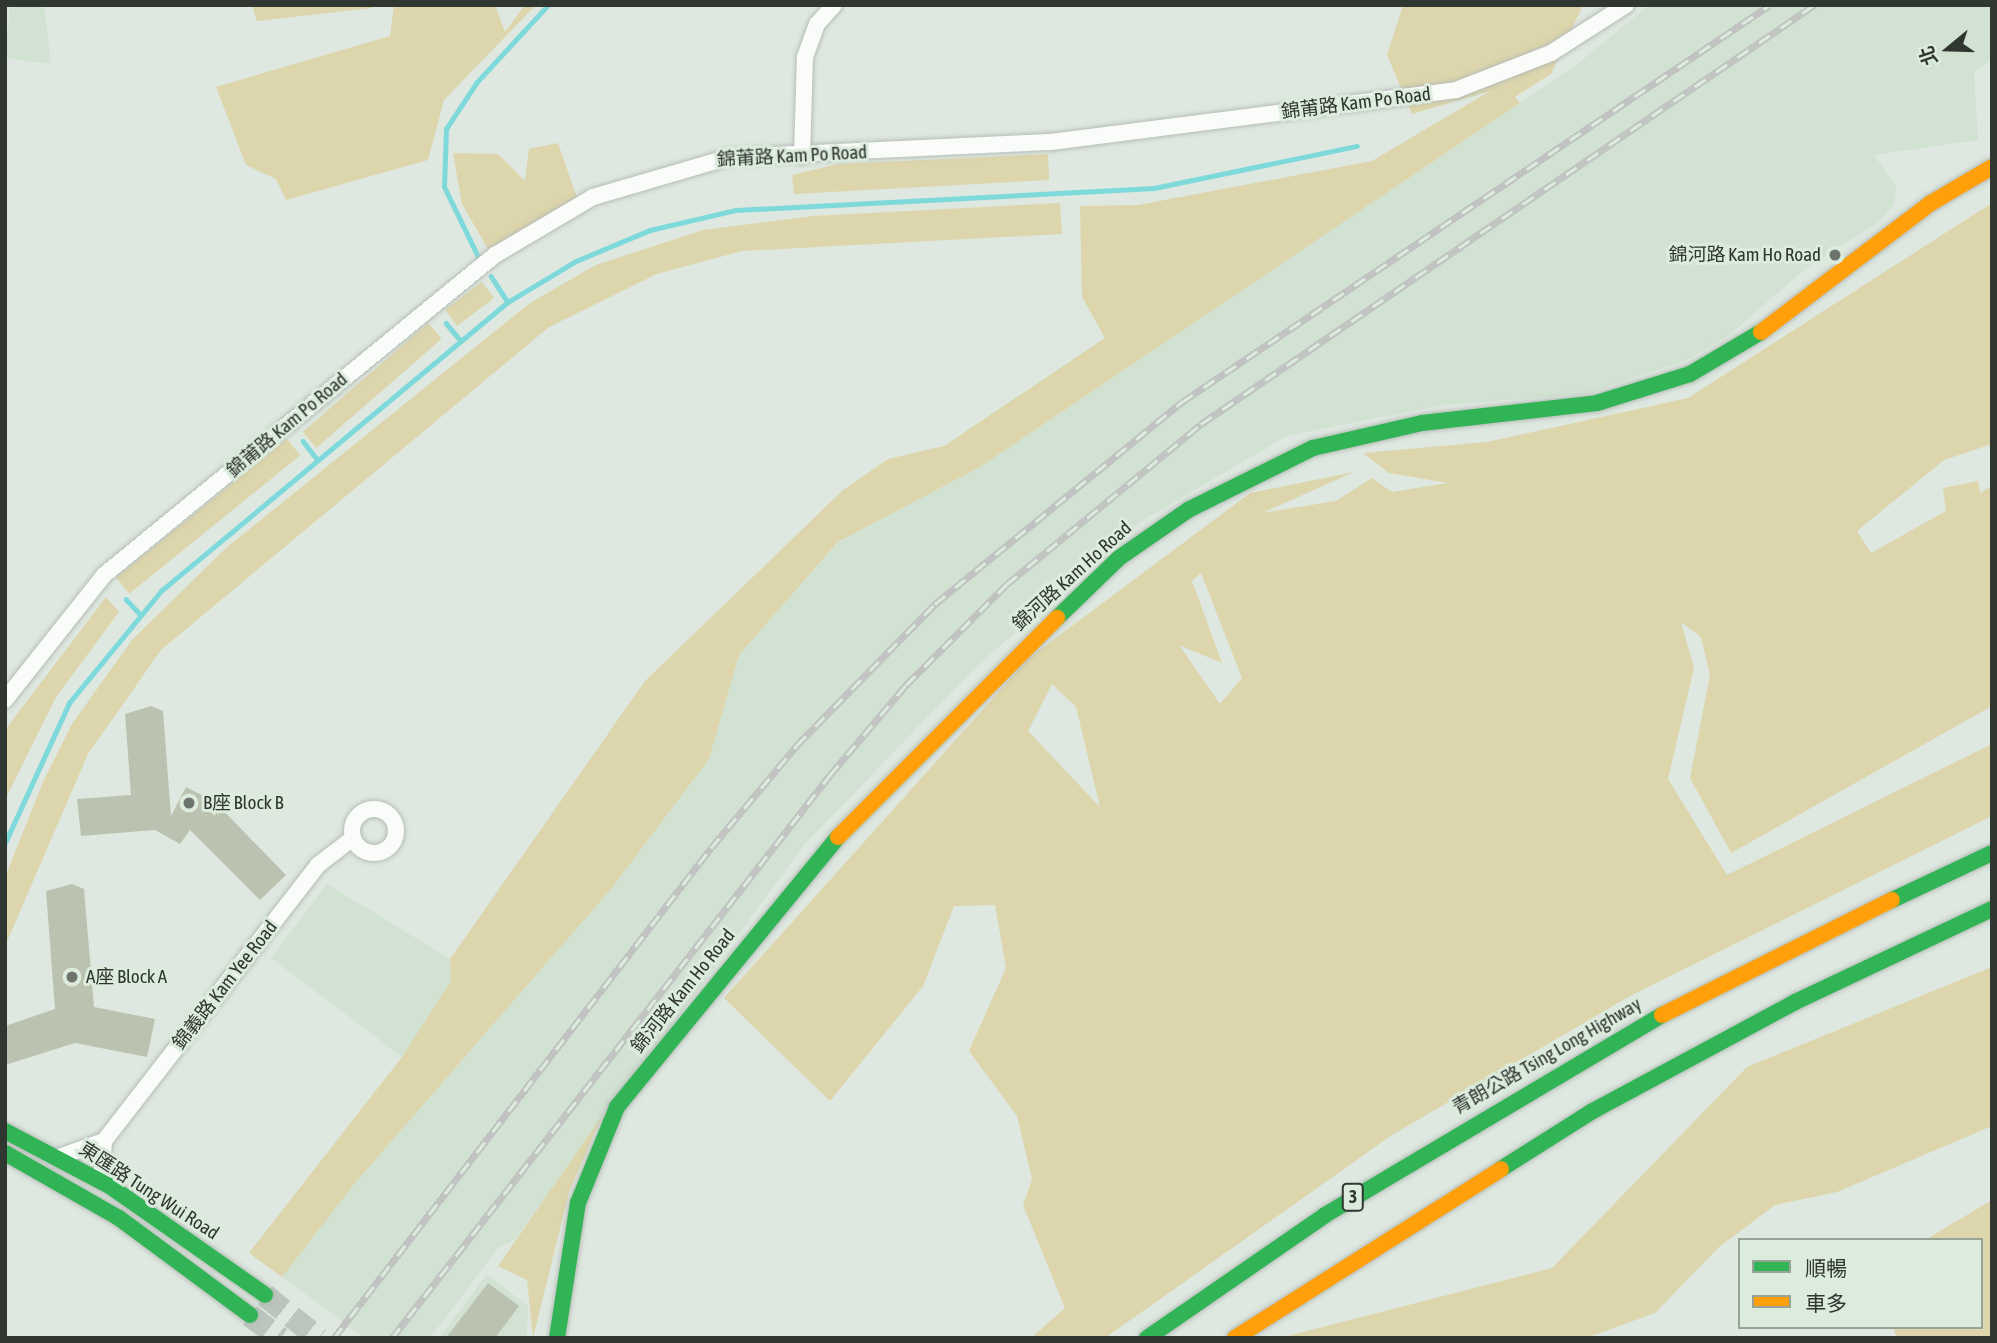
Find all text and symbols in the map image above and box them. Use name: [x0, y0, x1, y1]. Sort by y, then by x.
north arrow: [1913, 14, 1983, 84]
text: 北: [1915, 43, 1942, 68]
street label: 錦莆路 Kam Po Road: [1280, 83, 1432, 123]
street label: 錦莆路 Kam Po Road: [716, 141, 868, 171]
place label: 錦河路 Kam Ho Road: [1669, 244, 1821, 266]
marker: 錦河路 Kam Ho Road: [1827, 247, 1843, 263]
street label: 錦莆路 Kam Po Road: [222, 368, 352, 482]
street label: 錦河路 Kam Ho Road: [1008, 517, 1136, 635]
place label: B座 Block B: [203, 792, 283, 814]
marker: B座 Block B: [181, 795, 197, 811]
street label: 錦義路 Kam Yee Road: [168, 916, 282, 1054]
street label: 錦河路 Kam Ho Road: [626, 925, 740, 1057]
place label: A座 Block A: [86, 966, 167, 988]
marker: A座 Block A: [64, 969, 80, 985]
street label: 青朗公路 Tsing Long Highway: [1449, 993, 1645, 1119]
street label: 東匯路 Tung Wui Road: [75, 1137, 223, 1245]
road number: 3: [1341, 1182, 1365, 1212]
legend: [1738, 1238, 1983, 1329]
text: 順暢: [1805, 1256, 1847, 1280]
text: 車多: [1805, 1291, 1847, 1315]

